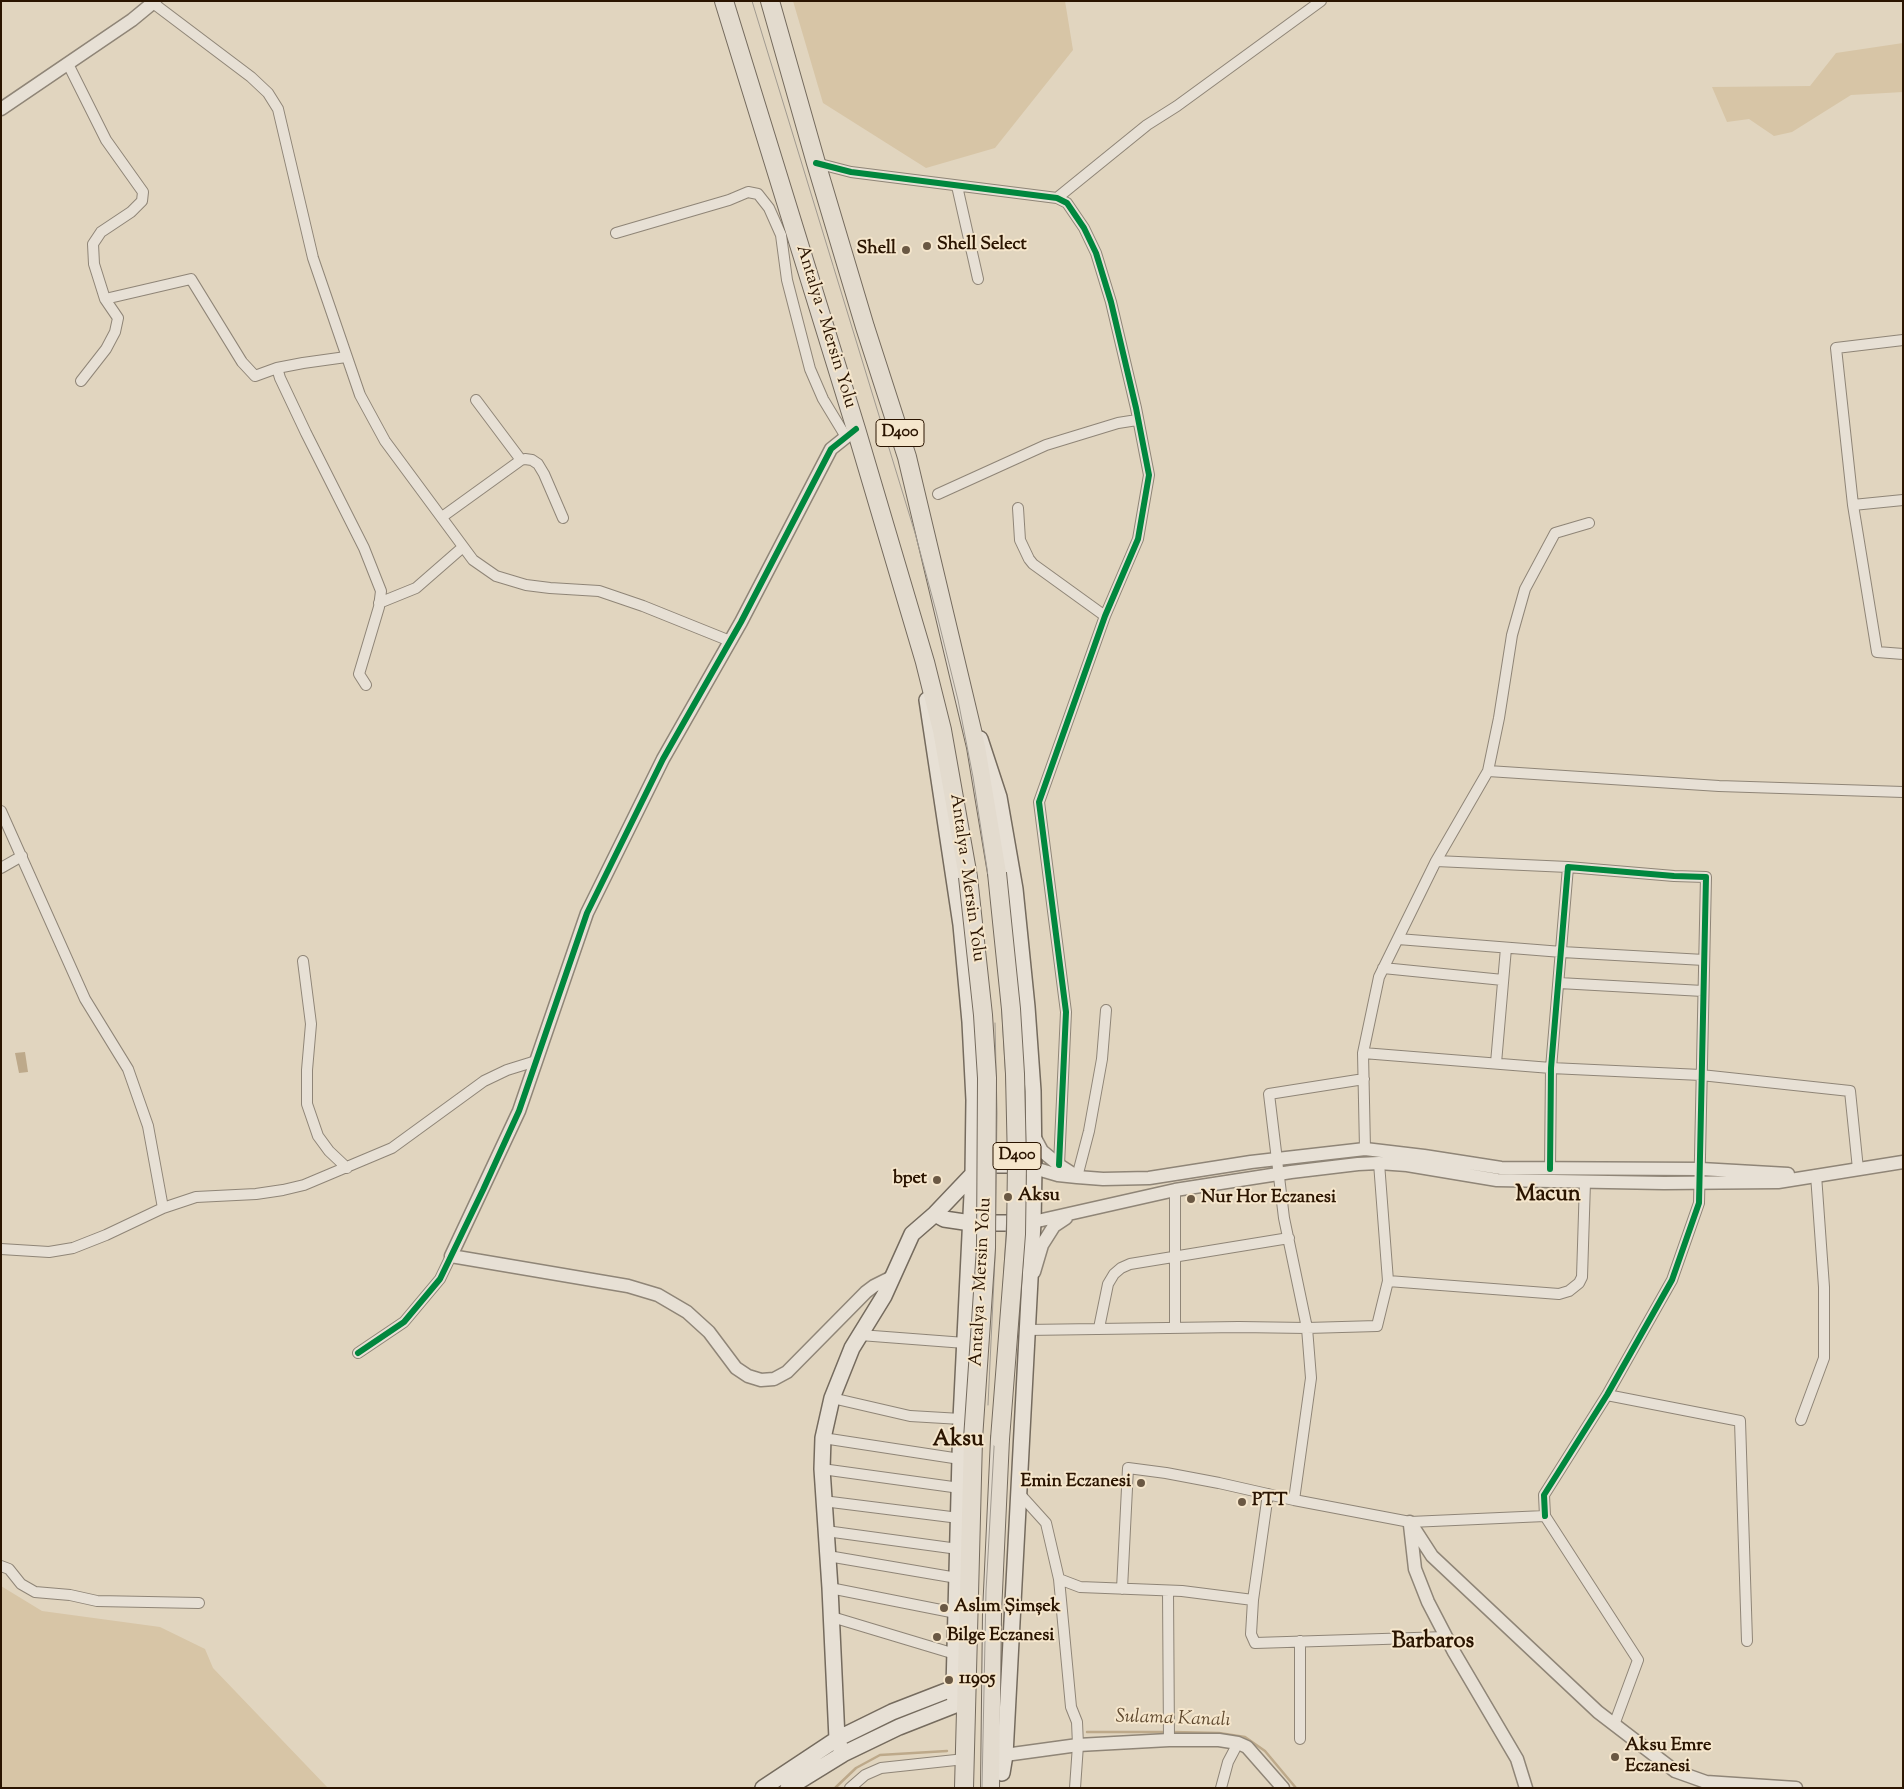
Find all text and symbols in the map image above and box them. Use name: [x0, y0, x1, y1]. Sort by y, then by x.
place label: Shell Select: [937, 235, 1027, 257]
place label: Shell: [857, 239, 896, 261]
marker: Shell Select: [921, 240, 933, 252]
street label: Antalya - Mersin Yolu: [790, 243, 860, 411]
marker: Shell: [900, 244, 912, 256]
road number: D400: [876, 419, 924, 446]
street label: Antalya - Mersin Yolu: [944, 793, 988, 963]
road number: D400: [993, 1142, 1041, 1170]
place label: bpet: [893, 1169, 927, 1191]
marker: bpet: [931, 1174, 943, 1186]
district label: Macun: [1515, 1183, 1581, 1209]
place label: Aksu: [1018, 1186, 1060, 1208]
place label: Nur Hor Eczanesi: [1201, 1188, 1336, 1210]
marker: Aksu: [1002, 1191, 1014, 1203]
marker: Nur Hor Eczanesi: [1185, 1193, 1197, 1205]
street label: Antalya - Mersin Yolu: [967, 1197, 997, 1367]
district label: Aksu: [932, 1428, 984, 1454]
place label: Emin Eczanesi: [1021, 1472, 1131, 1494]
marker: Emin Eczanesi: [1135, 1477, 1147, 1489]
place label: PTT: [1252, 1491, 1287, 1513]
marker: PTT: [1236, 1496, 1248, 1508]
place label: Aslım Şimşek: [954, 1597, 1060, 1619]
marker: Aslım Şimşek: [938, 1602, 950, 1614]
place label: Bilge Eczanesi: [947, 1626, 1054, 1648]
district label: Barbaros: [1392, 1630, 1474, 1656]
marker: Bilge Eczanesi: [931, 1631, 943, 1643]
place label: 11905: [959, 1669, 995, 1691]
marker: 11905: [943, 1674, 955, 1686]
water label: Sulama Kanalı: [1115, 1707, 1231, 1733]
place label: Aksu Emre Eczanesi: [1625, 1736, 1711, 1778]
marker: Aksu Emre Eczanesi: [1609, 1751, 1621, 1763]

